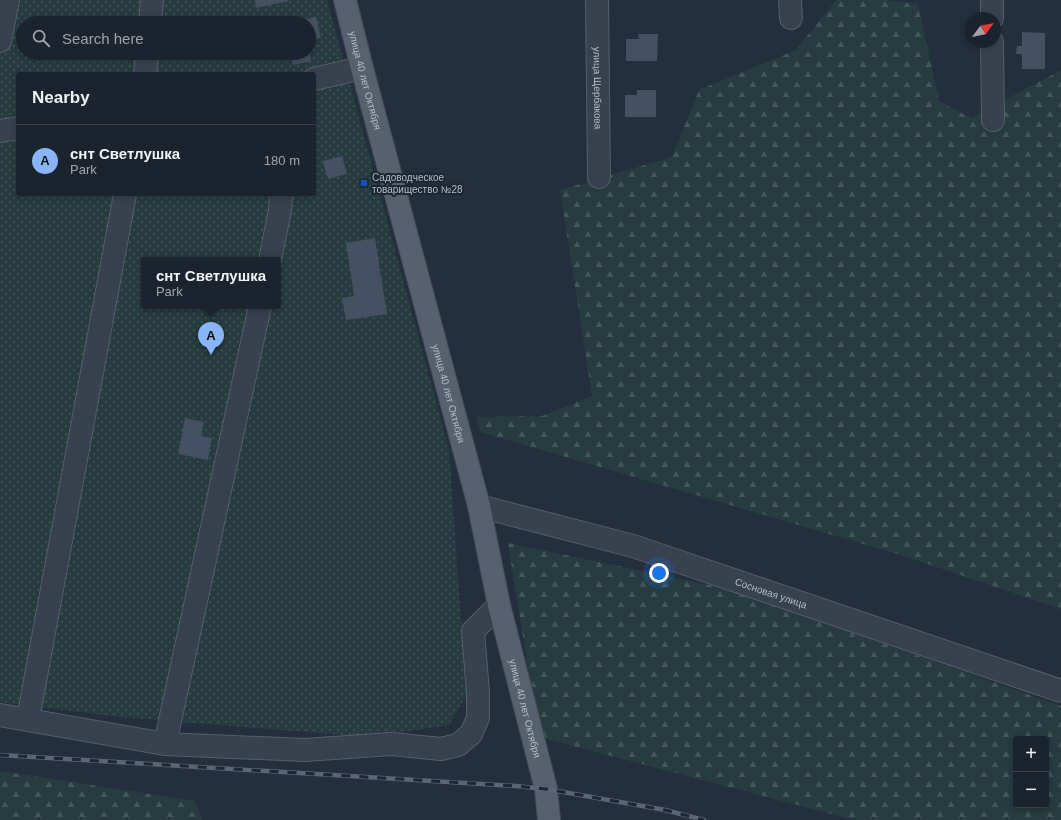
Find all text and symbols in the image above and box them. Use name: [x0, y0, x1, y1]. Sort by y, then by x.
north arrow: [965, 12, 1001, 48]
search box: [16, 16, 316, 60]
icon: search: [30, 27, 52, 49]
text: Search here: [62, 30, 144, 47]
street label: улица 40 лет Октября: [347, 30, 383, 131]
street label: улица Щербакова: [592, 47, 603, 130]
text: Nearby: [32, 88, 90, 107]
text: снт Светлушка: [70, 145, 180, 162]
text: A: [40, 153, 50, 168]
text: 180 m: [264, 153, 300, 168]
text: Park: [70, 162, 97, 177]
place label: Садоводческое товарищество №28: [372, 172, 463, 195]
marker: Садоводческое товарищество №28: [359, 178, 369, 188]
popup: [141, 257, 281, 309]
text: снт Светлушка: [156, 267, 266, 284]
text: Park: [156, 284, 183, 299]
pin: A: [198, 322, 224, 355]
street label: улица 40 лет Октября: [430, 343, 467, 444]
your location: [649, 563, 669, 583]
street label: Сосновая улица: [734, 576, 809, 611]
street label: улица 40 лет Октября: [507, 658, 543, 759]
map controls: [1013, 736, 1049, 808]
button: +: [1013, 736, 1049, 772]
button: −: [1013, 772, 1049, 808]

